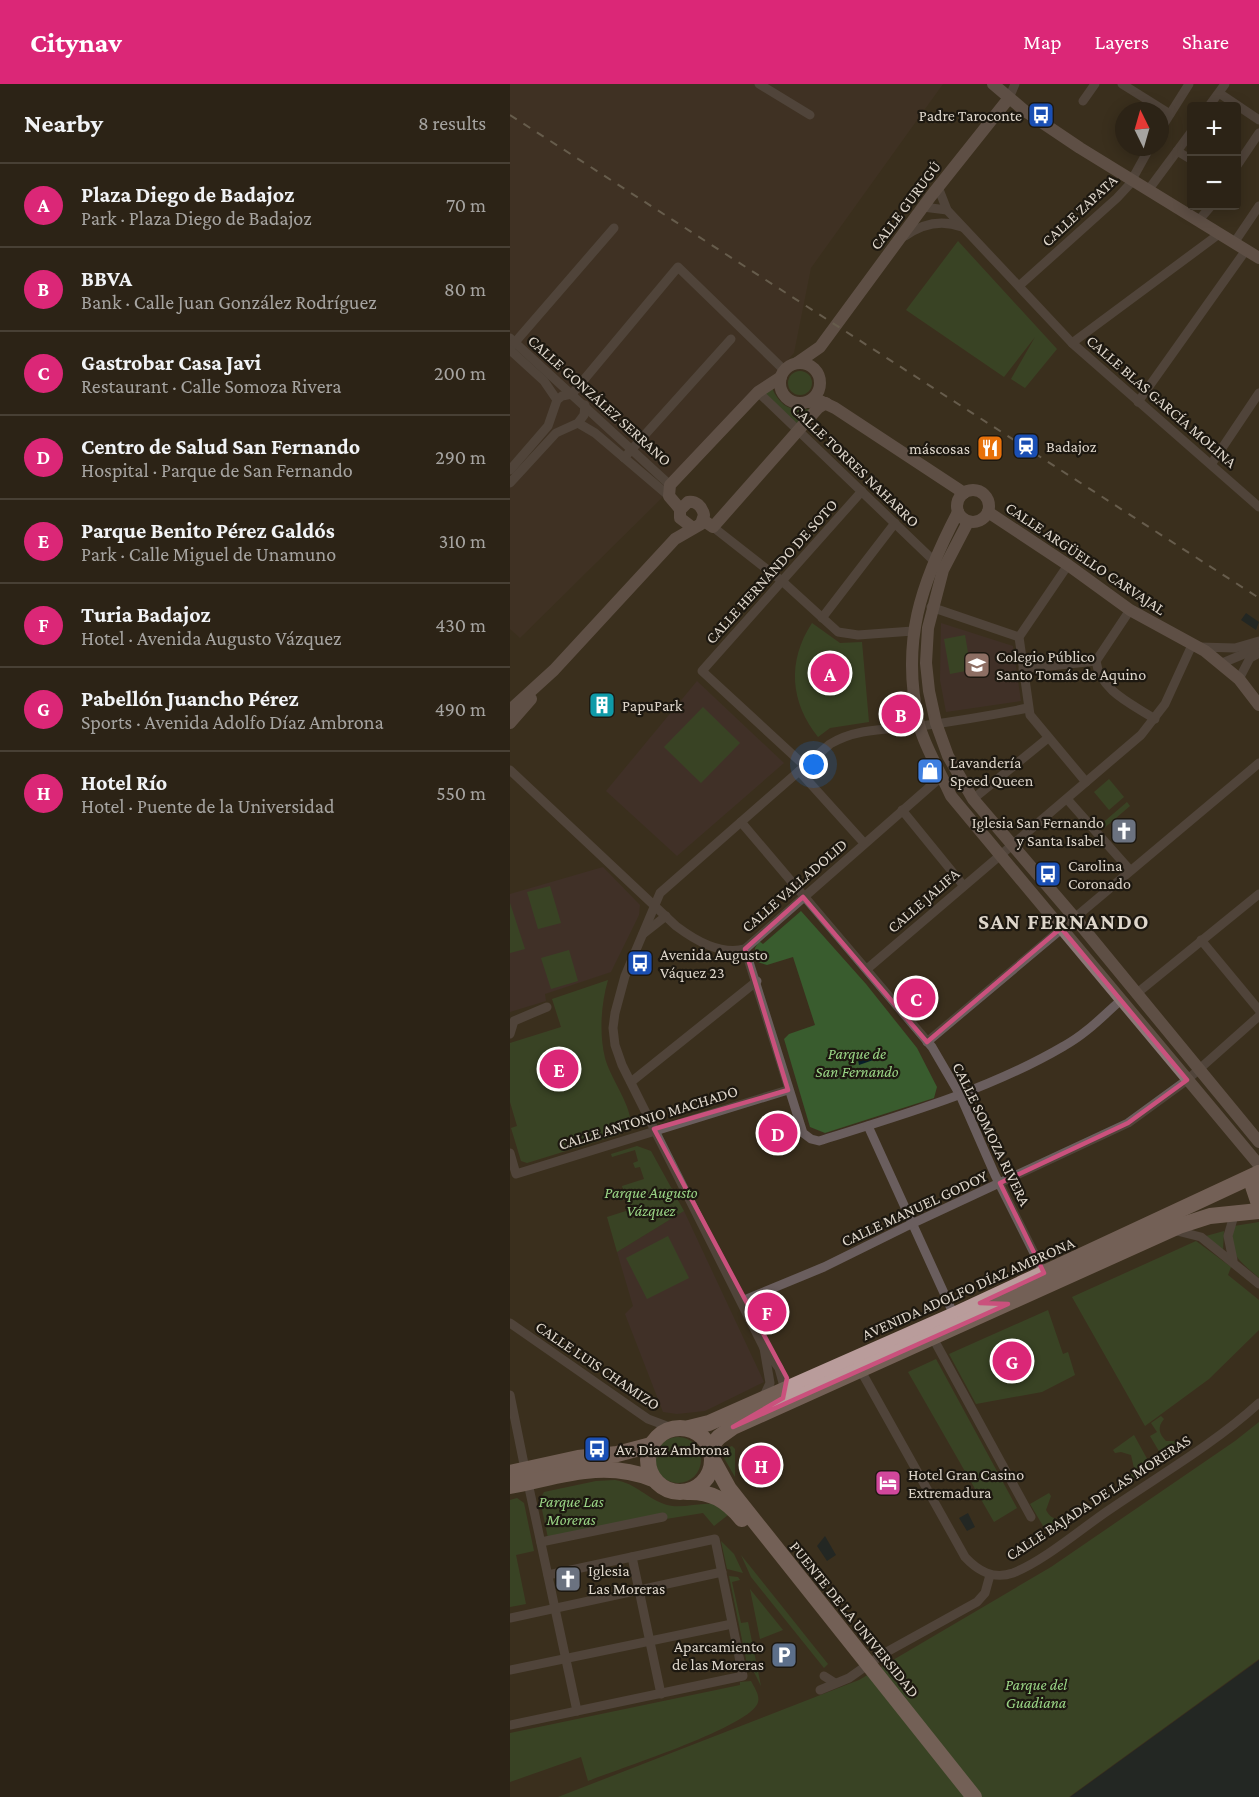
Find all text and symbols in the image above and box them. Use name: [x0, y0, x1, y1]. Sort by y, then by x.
text: Citynav: [30, 27, 122, 58]
text: Map: [1023, 30, 1062, 54]
text: Layers: [1095, 30, 1149, 54]
text: Share: [1182, 30, 1229, 54]
bus stop icon: Padre Taroconte: [1026, 100, 1056, 130]
north arrow: [1115, 102, 1169, 156]
map controls: [1187, 102, 1241, 210]
button: +: [1187, 102, 1241, 156]
place label: Padre Taroconte: [919, 107, 1022, 124]
text: Nearby: [24, 109, 103, 138]
text: 8 results: [418, 112, 486, 134]
button: −: [1187, 156, 1241, 210]
street label: CALLE GURUGÚ: [867, 158, 944, 253]
street label: CALLE ZAPATA: [1038, 171, 1121, 250]
text: Plaza Diego de Badajoz: [81, 182, 294, 207]
text: A: [38, 194, 49, 216]
text: 70 m: [446, 194, 486, 216]
text: Park · Plaza Diego de Badajoz: [81, 207, 312, 229]
text: BBVA: [81, 266, 132, 291]
text: B: [38, 278, 49, 300]
text: 80 m: [444, 278, 486, 300]
text: Bank · Calle Juan González Rodríguez: [81, 291, 377, 313]
street label: CALLE GONZÁLEZ SERRANO: [525, 332, 675, 469]
street label: CALLE BLAS GARCÍA MOLINA: [1083, 332, 1241, 472]
text: Gastrobar Casa Javi: [81, 350, 261, 375]
text: C: [37, 362, 50, 384]
text: 200 m: [434, 362, 486, 384]
text: Restaurant · Calle Somoza Rivera: [81, 375, 341, 397]
street label: CALLE TORRES NAHARRO: [789, 400, 923, 530]
station icon: Badajoz: [1011, 431, 1041, 461]
restaurant icon: máscosas: [975, 433, 1005, 463]
text: Centro de Salud San Fernando: [81, 434, 360, 459]
place label: Badajoz: [1046, 438, 1097, 456]
place label: máscosas: [909, 440, 970, 457]
text: D: [37, 446, 50, 468]
text: 290 m: [435, 446, 486, 468]
text: Hospital · Parque de San Fernando: [81, 459, 353, 481]
street label: CALLE HERNÁNDO DE SOTO: [702, 496, 841, 647]
street label: CALLE ARGÜELLO CARVAJAL: [1002, 499, 1169, 619]
text: Parque Benito Pérez Galdós: [81, 518, 335, 543]
text: E: [38, 530, 49, 552]
text: 310 m: [439, 530, 486, 552]
text: Park · Calle Miguel de Unamuno: [81, 543, 336, 565]
text: Turia Badajoz: [81, 602, 211, 627]
text: F: [38, 614, 49, 636]
text: 430 m: [435, 614, 486, 636]
text: Hotel · Avenida Augusto Vázquez: [81, 627, 342, 649]
place label: Colegio Público Santo Tomás de Aquino: [996, 648, 1146, 684]
pin: A: [810, 650, 850, 696]
school or university icon: Colegio Público Santo Tomás de Aquino: [962, 650, 992, 680]
text: Pabellón Juancho Pérez: [81, 686, 299, 711]
building icon: PapuPark: [587, 690, 617, 720]
pin: B: [882, 692, 920, 736]
place label: PapuPark: [622, 697, 683, 715]
text: G: [37, 698, 50, 720]
text: 490 m: [435, 698, 486, 720]
text: Sports · Avenida Adolfo Díaz Ambrona: [81, 711, 384, 733]
your location: [799, 750, 828, 779]
place label: Lavandería Speed Queen: [950, 754, 1034, 790]
shop icon: Lavandería Speed Queen: [915, 756, 945, 786]
text: Hotel Río: [81, 770, 167, 795]
text: H: [37, 782, 50, 804]
text: 550 m: [436, 782, 486, 804]
text: Hotel · Puente de la Universidad: [81, 795, 335, 817]
place label: Iglesia San Fernando y Santa Isabel: [972, 814, 1104, 850]
church icon: Iglesia San Fernando y Santa Isabel: [1109, 816, 1139, 846]
street label: CALLE VALLADOLID: [738, 835, 850, 936]
place label: Carolina Coronado: [1068, 857, 1131, 892]
bus stop icon: Carolina Coronado: [1033, 859, 1063, 889]
street label: CALLE JALIFA: [884, 864, 964, 937]
district label: SAN FERNANDO: [978, 909, 1150, 934]
place label: Avenida Augusto Váquez 23: [660, 946, 768, 982]
bus stop icon: Avenida Augusto Váquez 23: [625, 948, 655, 978]
pin: C: [896, 976, 936, 1020]
park label: Parque de San Fernando: [815, 1045, 899, 1080]
pin: E: [539, 1046, 578, 1092]
street label: CALLE SOMOZA RIVERA: [949, 1060, 1034, 1210]
street label: CALLE ANTONIO MACHADO: [556, 1082, 740, 1153]
pin: D: [758, 1110, 798, 1156]
street label: CALLE MANUEL GODOY: [838, 1167, 990, 1250]
park label: Parque Augusto Vázquez: [604, 1184, 698, 1220]
street label: AVENIDA ADOLFO DÍAZ AMBRONA: [859, 1233, 1078, 1343]
pin: F: [748, 1290, 786, 1334]
street label: CALLE LUIS CHAMIZO: [533, 1318, 663, 1413]
pin: G: [992, 1338, 1032, 1384]
street label: CALLE BAJADA DE LAS MORERAS: [1003, 1431, 1194, 1564]
bus stop icon: Av. Diaz Ambrona: [582, 1434, 612, 1464]
place label: Av. Diaz Ambrona: [616, 1441, 730, 1458]
pin: H: [742, 1442, 780, 1488]
place label: Hotel Gran Casino Extremadura: [908, 1466, 1024, 1501]
hotel icon: Hotel Gran Casino Extremadura: [873, 1468, 903, 1498]
park label: Parque Las Moreras: [538, 1493, 604, 1528]
street label: PUENTE DE LA UNIVERSIDAD: [787, 1538, 923, 1701]
place label: Iglesia Las Moreras: [588, 1562, 665, 1597]
church icon: Iglesia Las Moreras: [553, 1564, 583, 1594]
place label: Aparcamiento de las Moreras: [672, 1638, 764, 1673]
parking icon: Aparcamiento de las Moreras: [769, 1640, 799, 1670]
park label: Parque del Guadiana: [1005, 1676, 1068, 1711]

